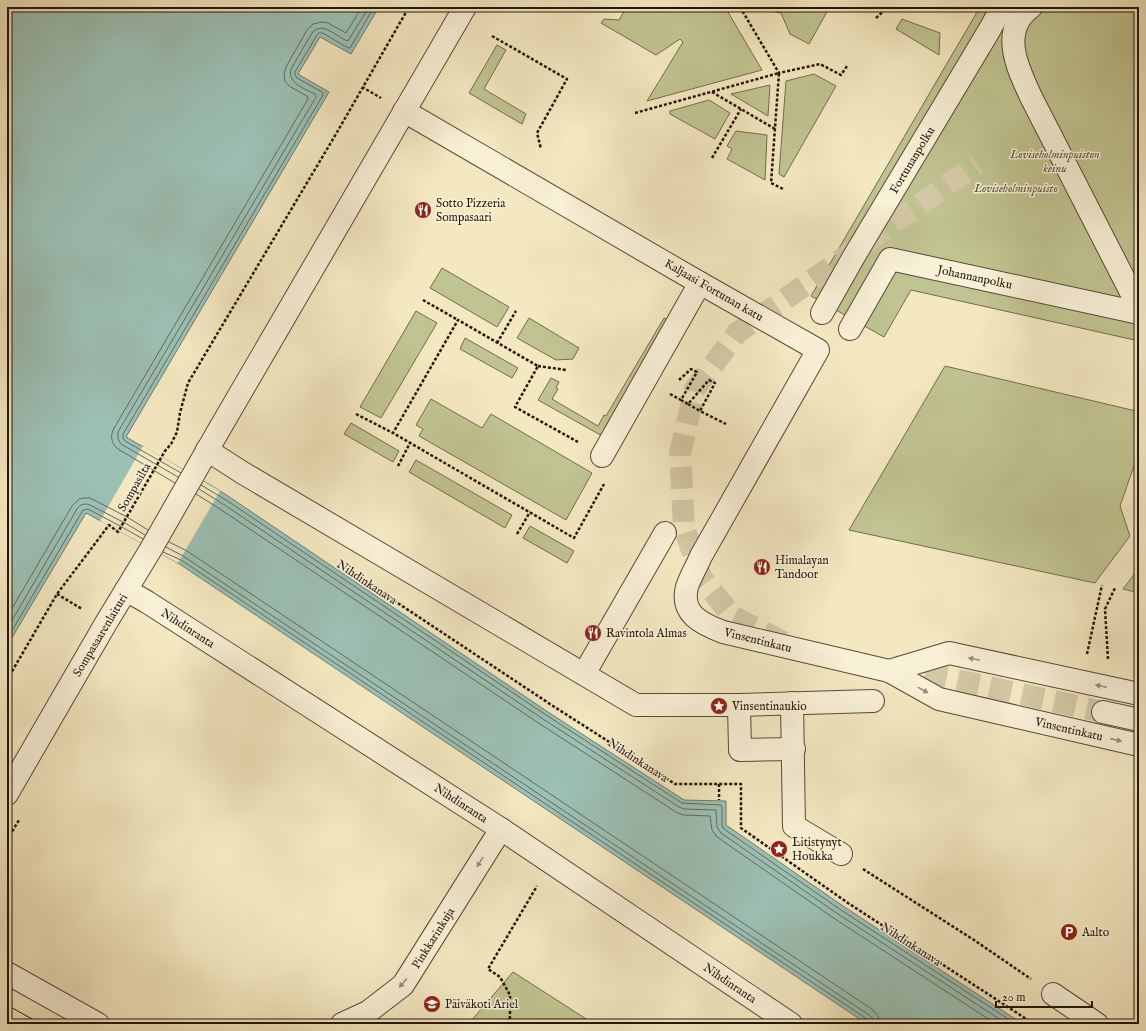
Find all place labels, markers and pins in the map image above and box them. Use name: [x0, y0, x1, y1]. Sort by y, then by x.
place label: Sotto Pizzeria Sompasaari: [436, 196, 506, 226]
restaurant icon: Sotto Pizzeria Sompasaari: [413, 200, 433, 220]
place label: Himalayan Tandoor: [775, 553, 829, 582]
restaurant icon: Himalayan Tandoor: [752, 557, 772, 577]
restaurant icon: Ravintola Almas: [583, 623, 603, 643]
place label: Ravintola Almas: [606, 626, 687, 641]
place icon: Vinsentinaukio: [709, 696, 729, 716]
place label: Vinsentinaukio: [731, 699, 807, 714]
place label: Litistynyt Houkka: [792, 835, 842, 864]
place icon: Litistynyt Houkka: [769, 839, 789, 859]
parking icon: Aalto: [1059, 922, 1079, 942]
place label: Aalto: [1081, 925, 1110, 940]
school or university icon: Päiväkoti Ariel: [422, 994, 442, 1014]
place label: Päiväkoti Ariel: [445, 997, 519, 1012]

